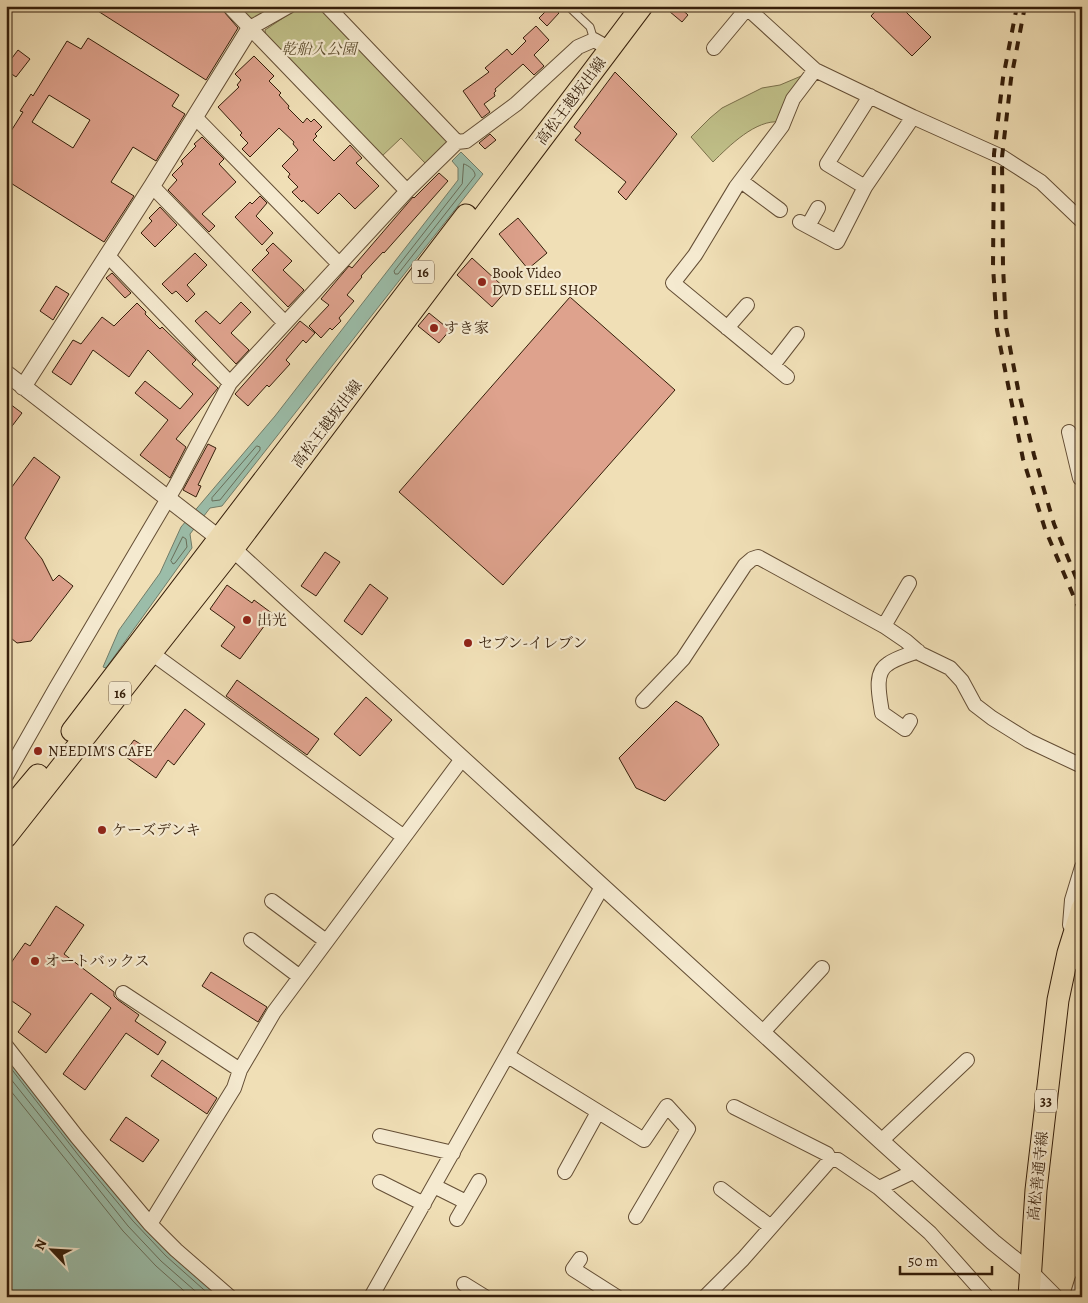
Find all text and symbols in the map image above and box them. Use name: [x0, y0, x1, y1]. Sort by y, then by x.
park label: 乾船入公園: [281, 39, 359, 59]
street label: 高松王越坂出線: [531, 53, 611, 149]
road number: 16: [412, 260, 434, 284]
place label: Book Video DVD SELL SHOP: [492, 263, 597, 300]
marker: Book Video DVD SELL SHOP: [476, 276, 488, 288]
place label: すき家: [444, 318, 489, 338]
marker: すき家: [428, 322, 440, 334]
street label: 高松王越坂出線: [287, 376, 367, 472]
place label: 出光: [257, 610, 287, 630]
marker: 出光: [241, 614, 253, 626]
place label: セブン-イレブン: [478, 633, 588, 653]
marker: セブン-イレブン: [462, 637, 474, 649]
road number: 16: [109, 681, 131, 704]
place label: NEEDIM'S CAFE: [48, 741, 153, 761]
marker: NEEDIM'S CAFE: [32, 745, 44, 757]
place label: ケーズデンキ: [112, 820, 201, 840]
marker: ケーズデンキ: [96, 824, 108, 836]
place label: オートバックス: [45, 951, 150, 971]
marker: オートバックス: [29, 955, 41, 967]
road number: 33: [1035, 1090, 1057, 1112]
street label: 高松善通寺線: [1023, 1130, 1053, 1222]
north arrow: [28, 1226, 78, 1276]
text: N: [30, 1236, 51, 1253]
scale bar: [900, 1243, 993, 1275]
text: 50 m: [908, 1251, 938, 1271]

